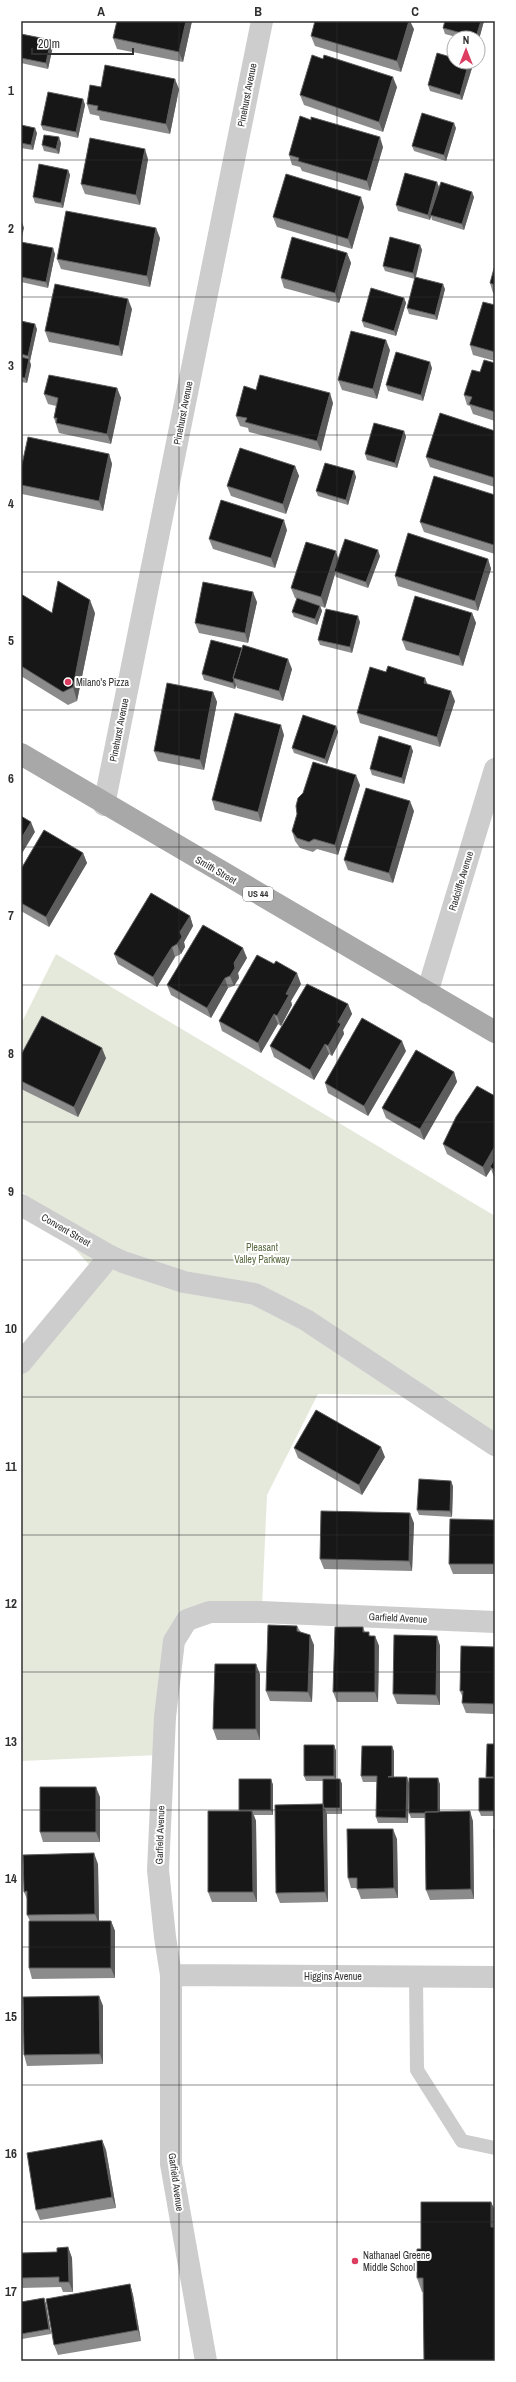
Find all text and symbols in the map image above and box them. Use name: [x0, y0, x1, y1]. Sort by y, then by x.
text: A: [97, 3, 105, 20]
text: B: [254, 3, 262, 20]
text: C: [411, 3, 419, 20]
scale bar: [32, 30, 133, 56]
north arrow: [446, 30, 486, 70]
text: N: [463, 33, 469, 47]
text: 20 m: [38, 36, 60, 52]
street label: Pinehurst Avenue: [234, 62, 260, 128]
text: 1: [8, 82, 14, 99]
text: 2: [8, 220, 14, 237]
text: 3: [8, 357, 14, 374]
street label: Pinehurst Avenue: [170, 380, 196, 446]
text: 4: [8, 495, 14, 512]
text: 5: [8, 632, 14, 649]
place label: Milano's Pizza: [76, 676, 130, 689]
marker: Milano's Pizza: [63, 677, 73, 687]
street label: Pinehurst Avenue: [106, 697, 132, 763]
text: 6: [8, 770, 14, 787]
street label: Radcliffe Avenue: [446, 849, 476, 912]
street label: Smith Street: [193, 853, 240, 887]
road number: US 44: [243, 887, 273, 901]
text: 7: [8, 907, 14, 924]
text: 8: [8, 1045, 14, 1062]
text: 9: [8, 1183, 14, 1200]
street label: Convent Street: [39, 1211, 94, 1250]
park label: Pleasant Valley Parkway: [234, 1241, 291, 1266]
text: 10: [5, 1320, 17, 1337]
text: 11: [5, 1458, 17, 1475]
text: 12: [5, 1595, 17, 1612]
street label: Garfield Avenue: [368, 1610, 428, 1626]
text: 13: [5, 1733, 17, 1750]
street label: Garfield Avenue: [152, 1805, 168, 1865]
text: 14: [5, 1870, 17, 1887]
street label: Higgins Avenue: [304, 1970, 362, 1983]
text: 15: [5, 2008, 17, 2025]
text: 16: [5, 2145, 17, 2162]
street label: Garfield Avenue: [165, 2152, 187, 2212]
place label: Nathanael Greene Middle School: [363, 2249, 430, 2274]
marker: Nathanael Greene Middle School: [350, 2256, 360, 2266]
text: 17: [5, 2283, 17, 2300]

